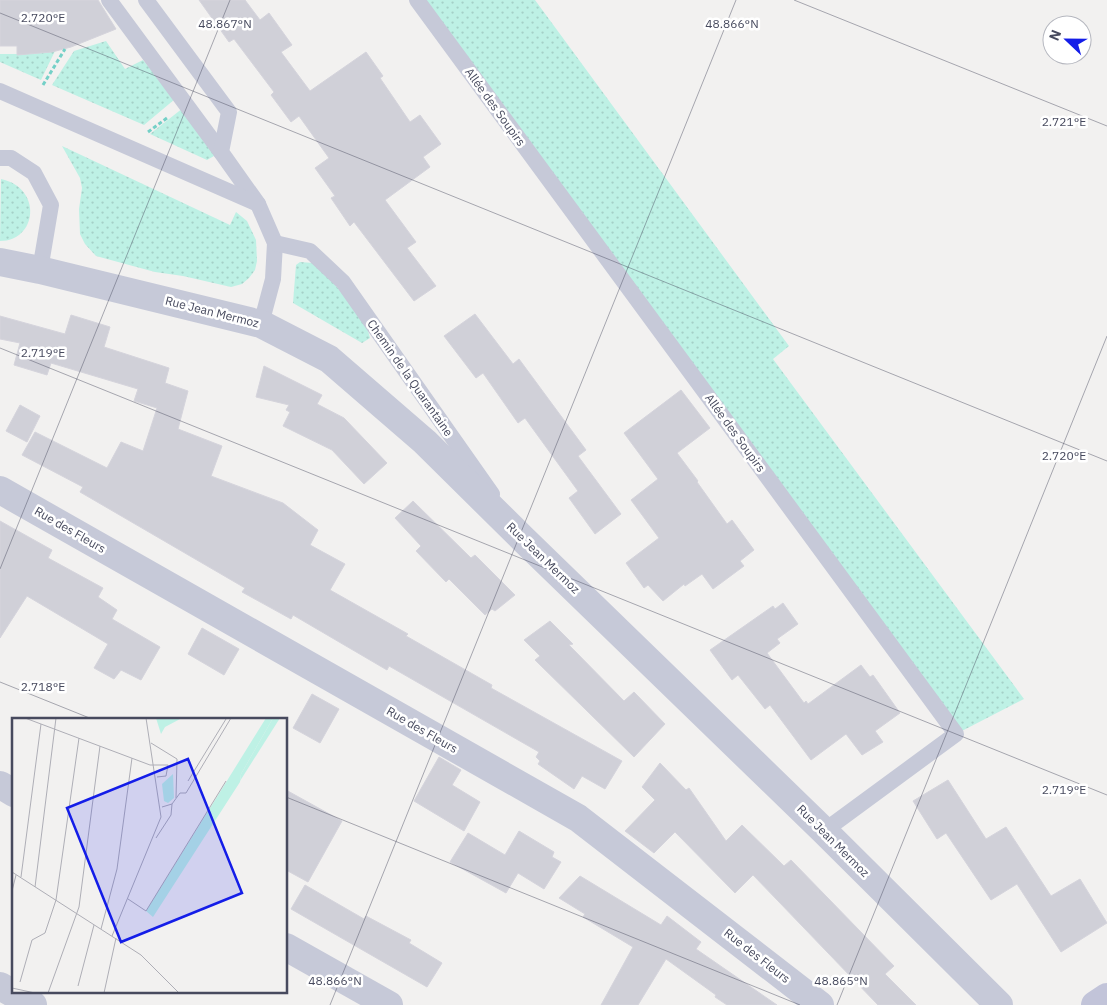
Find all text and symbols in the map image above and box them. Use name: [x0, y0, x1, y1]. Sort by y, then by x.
text: 2.720°E: [21, 10, 65, 25]
north arrow: [1042, 15, 1092, 65]
text: 48.867°N: [198, 16, 252, 31]
text: 48.866°N: [705, 16, 759, 31]
text: N: [1045, 27, 1065, 43]
street label: Allée des Soupirs: [462, 65, 529, 149]
text: 2.721°E: [1042, 114, 1086, 129]
street label: Rue Jean Mermoz: [164, 293, 261, 331]
street label: Chemin de la Quarantaine: [364, 316, 457, 439]
text: 2.719°E: [21, 345, 65, 360]
street label: Allée des Soupirs: [702, 391, 769, 475]
text: 2.720°E: [1042, 448, 1086, 463]
street label: Rue des Fleurs: [32, 503, 109, 556]
street label: Rue Jean Mermoz: [504, 519, 583, 597]
text: 2.718°E: [21, 679, 65, 694]
street label: Rue des Fleurs: [384, 703, 461, 756]
inset map: [12, 718, 288, 992]
text: 2.719°E: [1042, 782, 1086, 797]
street label: Rue Jean Mermoz: [794, 801, 873, 880]
street label: Rue des Fleurs: [721, 925, 793, 986]
text: 48.866°N: [308, 973, 362, 988]
text: 48.865°N: [814, 973, 868, 988]

